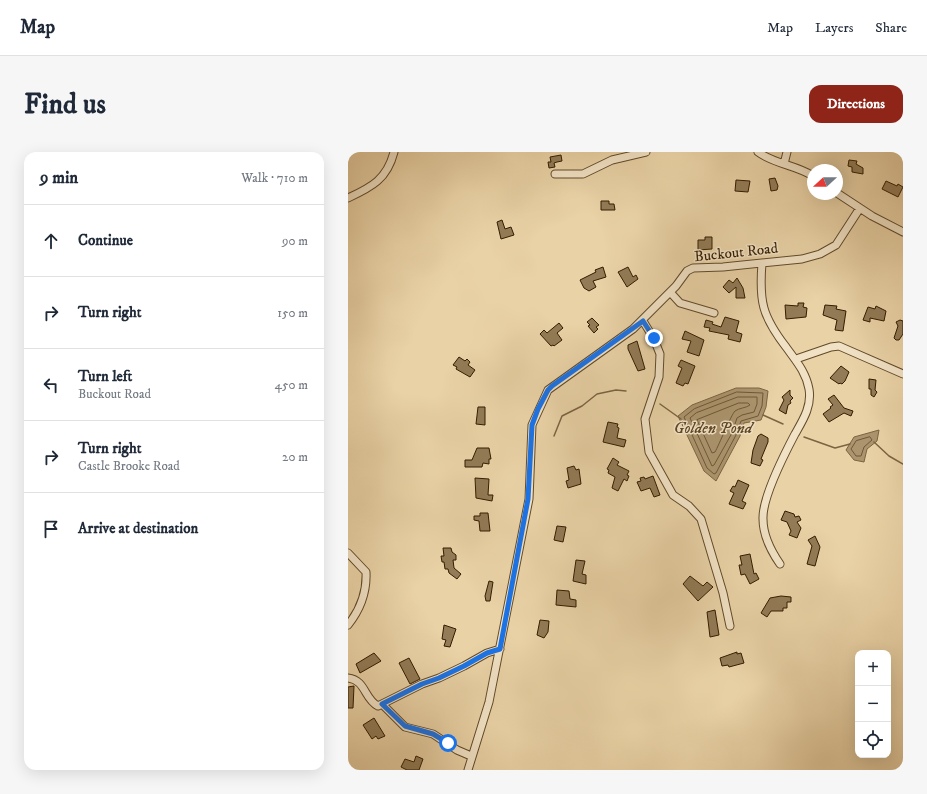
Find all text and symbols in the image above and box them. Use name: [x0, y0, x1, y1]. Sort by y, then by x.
text: Map: [20, 16, 55, 39]
text: Map: [767, 19, 793, 37]
text: Layers: [815, 19, 853, 37]
text: Share: [875, 19, 907, 37]
button: Directions: [809, 85, 903, 123]
text: Find us: [24, 87, 106, 122]
north arrow: [807, 164, 843, 200]
text: 9 min: [40, 167, 78, 189]
text: Walk · 710 m: [241, 170, 308, 186]
icon: ahead: [40, 230, 62, 252]
text: Continue: [78, 231, 133, 250]
text: 90 m: [282, 233, 308, 249]
street label: Buckout Road: [693, 239, 779, 266]
icon: right: [40, 302, 62, 324]
text: Turn right: [78, 303, 141, 322]
text: 150 m: [277, 305, 308, 321]
route end: [645, 329, 663, 347]
text: Turn left: [78, 367, 132, 386]
icon: left: [40, 374, 62, 396]
text: 450 m: [275, 377, 308, 393]
text: Buckout Road: [78, 386, 151, 402]
water label: Golden Pond: [674, 418, 755, 438]
text: Turn right: [78, 439, 141, 458]
icon: right: [40, 446, 62, 468]
text: 20 m: [282, 449, 308, 465]
text: Castle Brooke Road: [78, 458, 180, 474]
icon: arrive: [40, 518, 62, 540]
text: Arrive at destination: [78, 519, 198, 538]
map controls: [855, 650, 891, 758]
button: +: [855, 650, 891, 686]
button: −: [855, 686, 891, 722]
button: locate: [855, 722, 891, 758]
route start: [439, 734, 457, 752]

